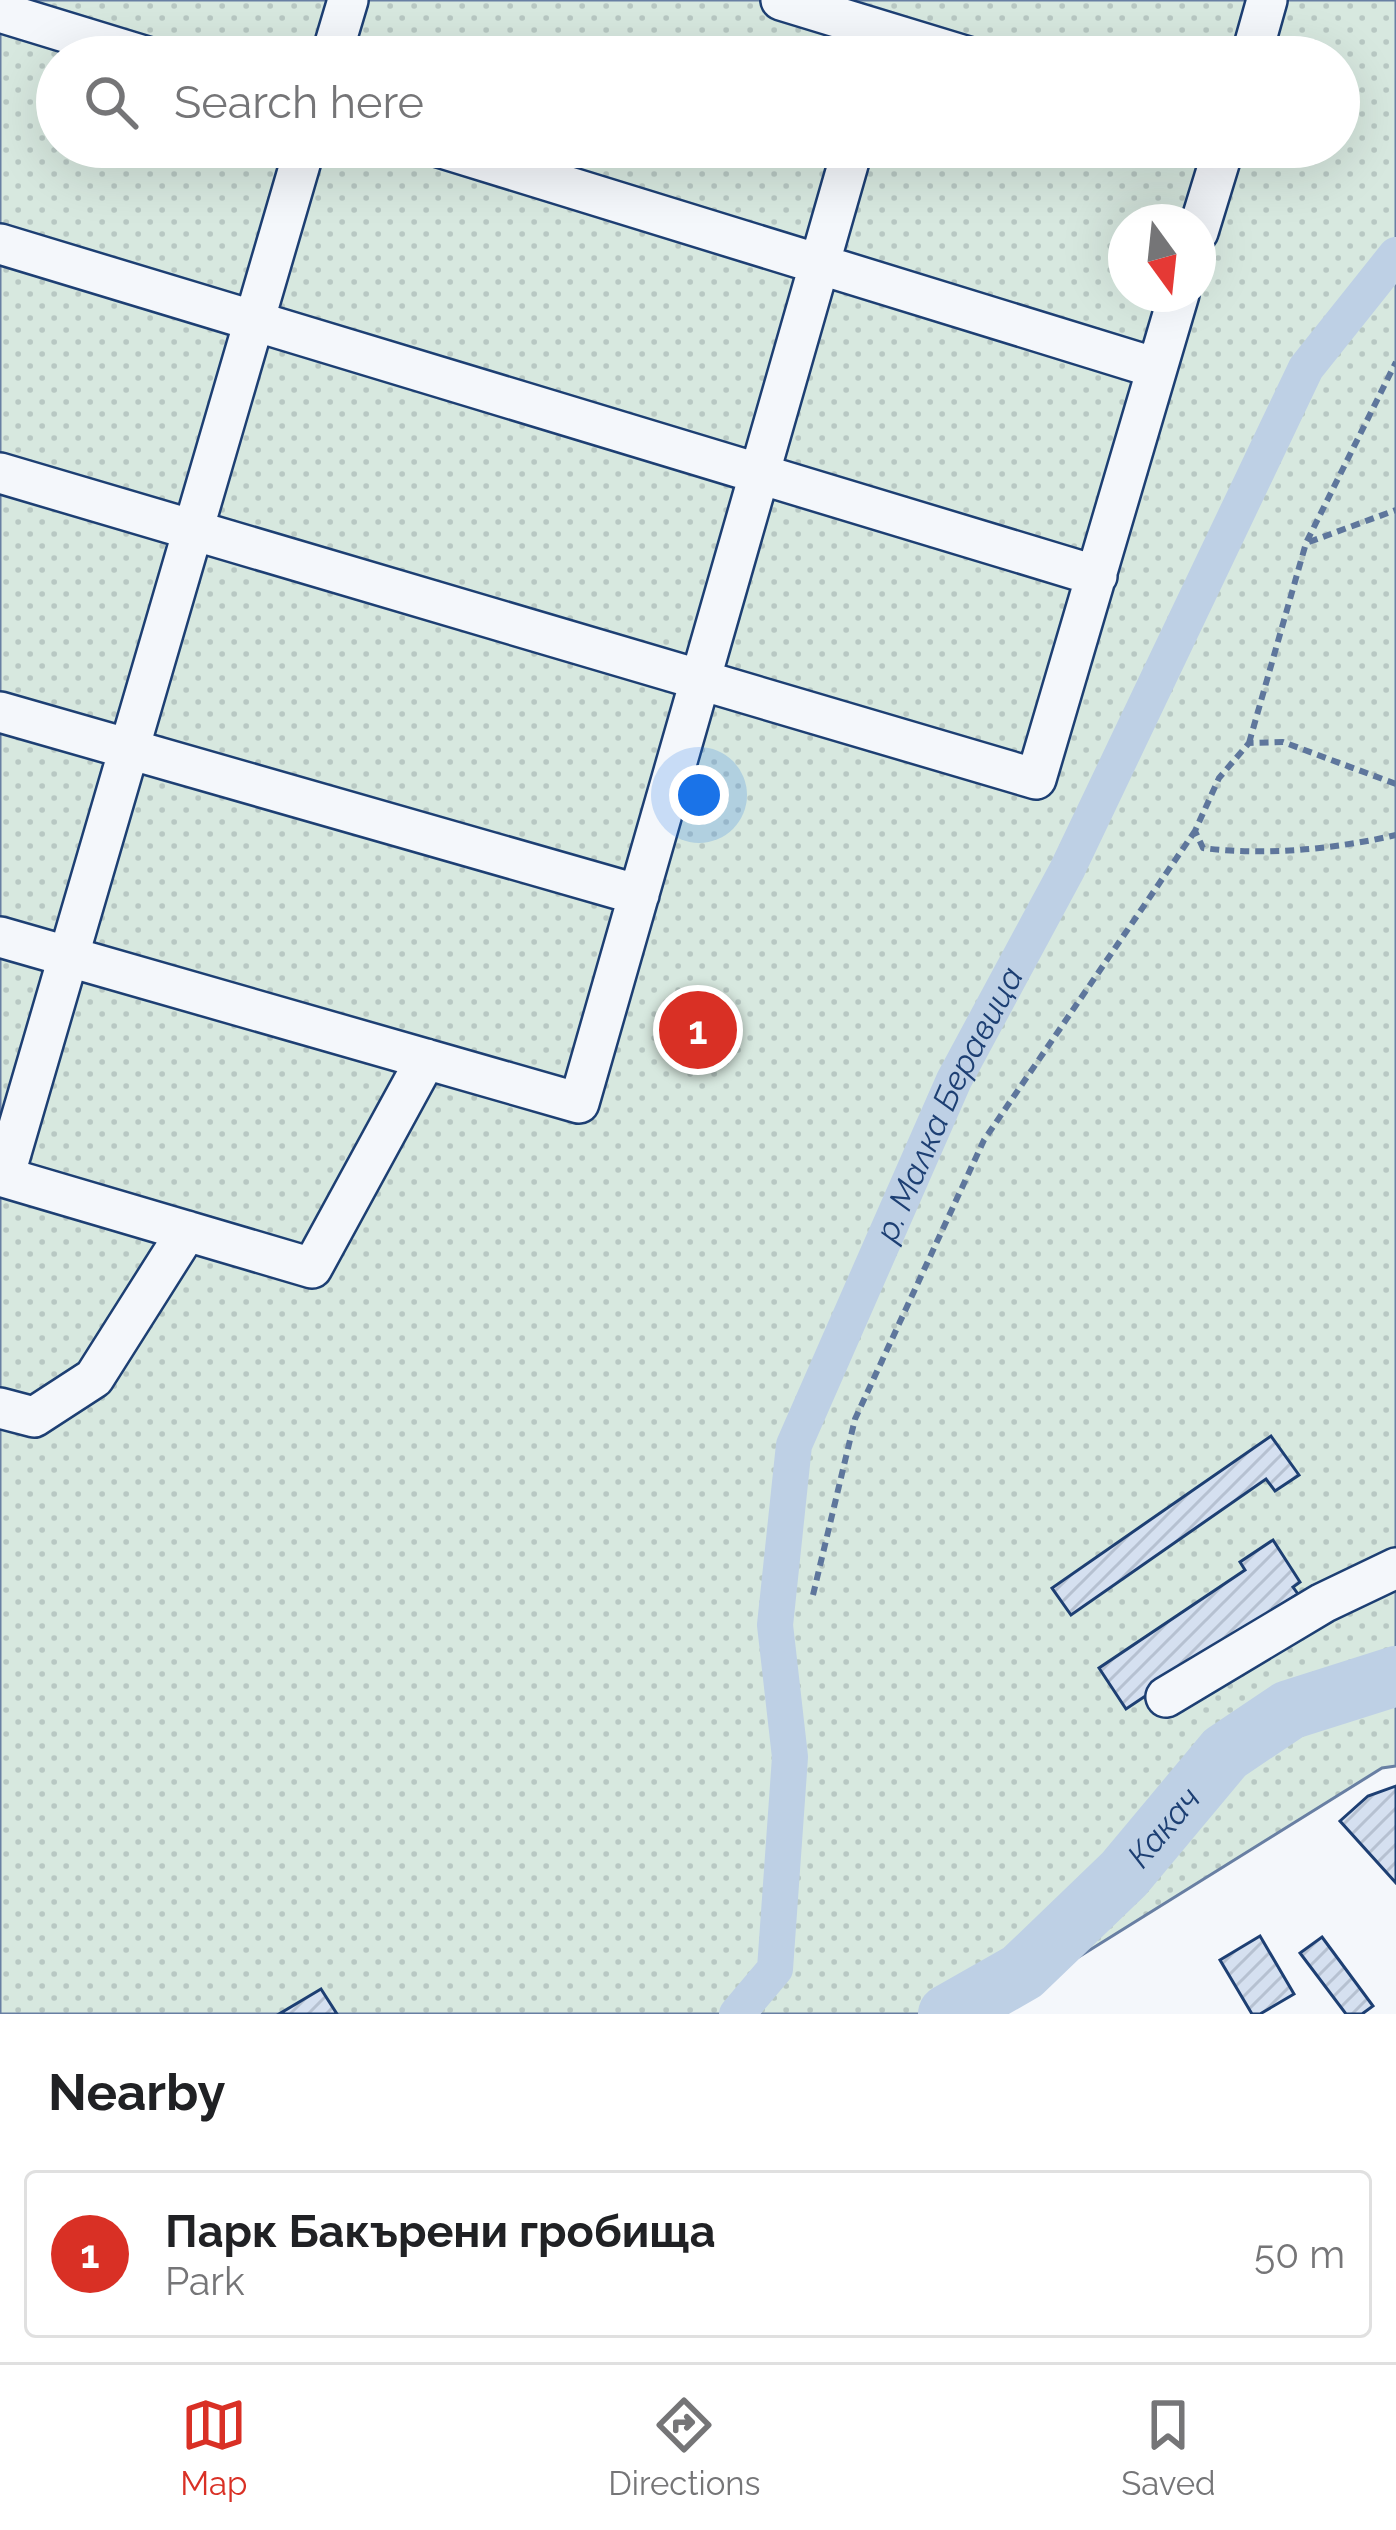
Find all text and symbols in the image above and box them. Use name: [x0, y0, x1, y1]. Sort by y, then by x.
search box: [36, 36, 1360, 168]
icon: search: [78, 69, 144, 135]
text: Search here: [174, 76, 424, 129]
north arrow: [1108, 204, 1216, 312]
your location: [669, 765, 729, 825]
water label: р. Малка Беравица: [866, 960, 1031, 1248]
pin: 1: [659, 985, 737, 1075]
water label: Какач: [1119, 1779, 1208, 1875]
text: Nearby: [48, 2062, 225, 2122]
text: Парк Бакърени гробища: [165, 2205, 716, 2258]
text: 1: [80, 2231, 100, 2277]
text: 50 m: [1254, 2231, 1345, 2277]
text: Park: [165, 2258, 245, 2304]
tab: Map: [180, 2392, 247, 2503]
tab: Directions: [608, 2392, 761, 2503]
tab: Saved: [1121, 2392, 1216, 2503]

